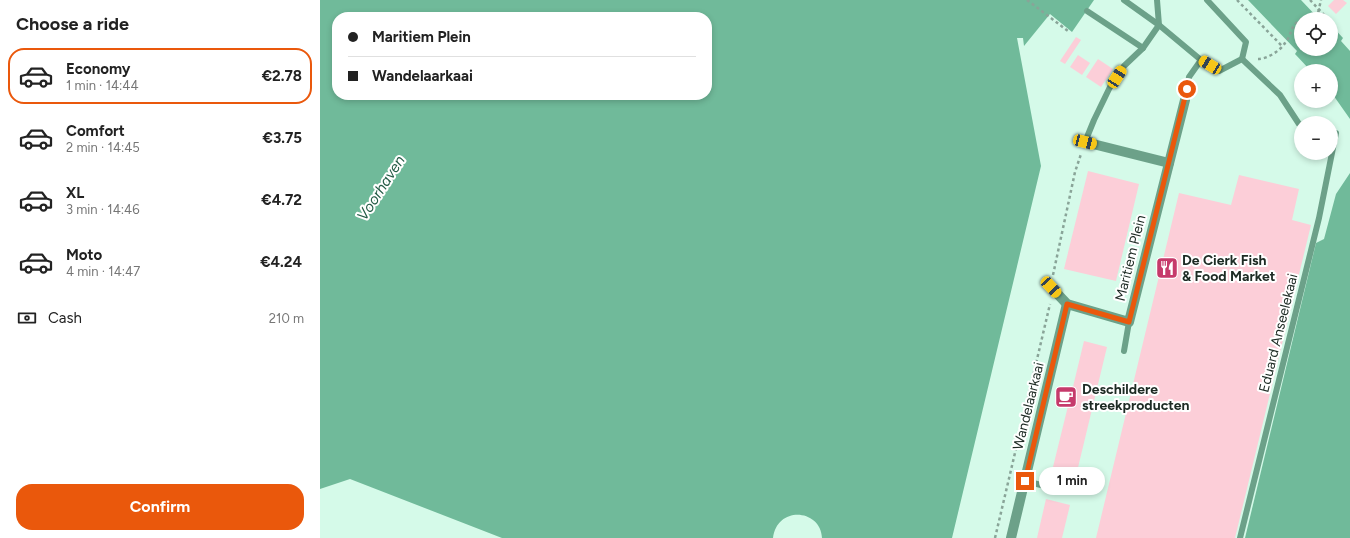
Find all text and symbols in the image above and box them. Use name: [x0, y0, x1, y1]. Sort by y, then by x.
map controls: [1294, 12, 1338, 160]
button: locate: [1294, 12, 1338, 56]
text: Choose a ride: [16, 13, 129, 35]
text: Maritiem Plein: [372, 28, 471, 46]
car: [1197, 54, 1223, 76]
icon: car: [18, 58, 54, 94]
text: Economy: [66, 60, 131, 78]
car: [1105, 64, 1129, 90]
button: +: [1294, 64, 1338, 108]
text: €2.78: [262, 67, 302, 85]
text: Wandelaarkaai: [372, 67, 473, 85]
text: 1 min · 14:44: [66, 78, 139, 93]
route start: [1178, 80, 1196, 98]
button: −: [1294, 116, 1338, 160]
icon: car: [18, 120, 54, 156]
text: Comfort: [66, 122, 125, 140]
text: €3.75: [262, 129, 302, 147]
car: [1072, 133, 1098, 151]
text: 2 min · 14:45: [66, 140, 140, 155]
water label: Voorhaven: [353, 152, 409, 224]
icon: car: [18, 182, 54, 218]
text: XL: [66, 184, 84, 202]
text: €4.72: [261, 191, 302, 209]
text: 3 min · 14:46: [66, 202, 140, 217]
street label: Maritiem Plein: [1112, 213, 1149, 303]
icon: car: [18, 244, 54, 280]
text: Moto: [66, 246, 102, 264]
place label: De Cierk Fish & Food Market: [1182, 252, 1276, 285]
text: €4.24: [260, 253, 302, 271]
restaurant icon: De Cierk Fish & Food Market: [1154, 255, 1180, 281]
text: 4 min · 14:47: [66, 264, 140, 279]
street label: Eduard Anseelekaai: [1255, 272, 1301, 394]
car: [1038, 274, 1064, 300]
icon: cash: [16, 307, 38, 329]
text: Cash: [48, 309, 82, 327]
text: 210 m: [269, 311, 304, 326]
street label: Wandelaarkaai: [1009, 360, 1048, 452]
place label: Deschildere streekproducten: [1082, 381, 1190, 414]
cafe icon: Deschildere streekproducten: [1053, 384, 1079, 410]
callout: 1 min: [1039, 467, 1105, 495]
route end: [1016, 472, 1034, 490]
text: 1 min: [1057, 473, 1087, 488]
button: Confirm: [16, 484, 304, 530]

